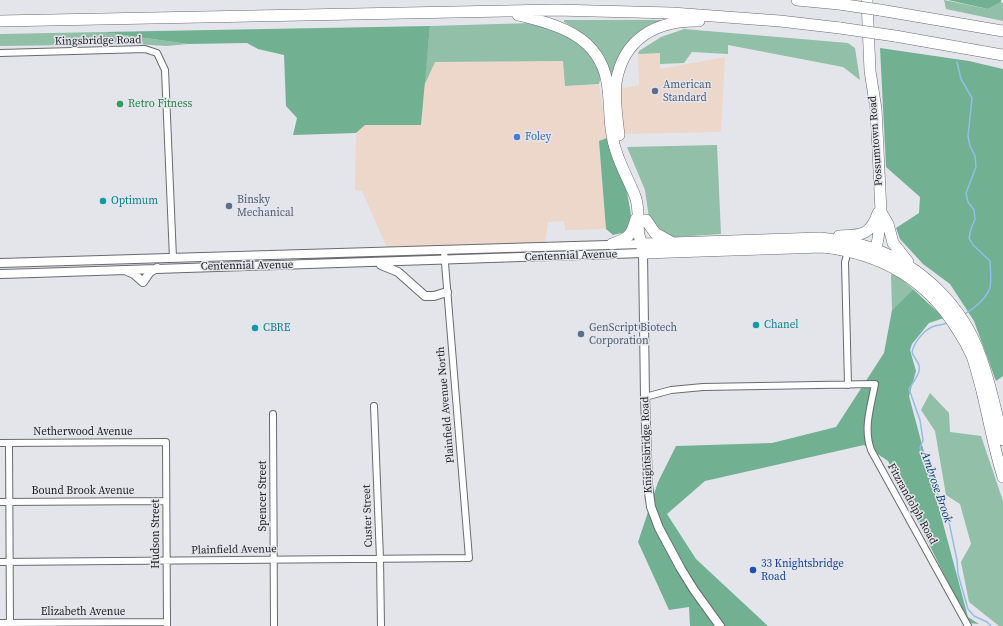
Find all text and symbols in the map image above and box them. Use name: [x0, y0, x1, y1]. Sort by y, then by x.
street label: Kingsbridge Road: [55, 34, 141, 48]
place label: American Standard: [663, 78, 711, 104]
marker: American Standard: [650, 86, 660, 96]
street label: Possumtown Road: [866, 96, 886, 186]
place label: Retro Fitness: [128, 97, 192, 111]
marker: Retro Fitness: [115, 99, 125, 109]
place label: Foley: [525, 130, 551, 144]
marker: Foley: [512, 132, 522, 142]
place label: Binsky Mechanical: [237, 193, 294, 219]
place label: Optimum: [111, 194, 158, 208]
marker: Optimum: [98, 196, 108, 206]
marker: Binsky Mechanical: [224, 201, 234, 211]
street label: Centennial Avenue: [525, 248, 617, 264]
street label: Centennial Avenue: [201, 259, 293, 273]
place label: Chanel: [764, 318, 799, 332]
marker: Chanel: [751, 320, 761, 330]
place label: CBRE: [263, 321, 290, 335]
place label: GenScript Biotech Corporation: [589, 321, 677, 347]
marker: CBRE: [250, 323, 260, 333]
marker: GenScript Biotech Corporation: [576, 329, 586, 339]
street label: Plainfield Avenue North: [434, 346, 458, 464]
street label: Knightsbridge Road: [639, 396, 655, 494]
street label: Netherwood Avenue: [33, 425, 133, 439]
water label: Ambrose Brook: [917, 449, 955, 525]
street label: Spencer Street: [256, 461, 270, 531]
street label: Fitzrandolph Road: [884, 461, 940, 547]
street label: Bound Brook Avenue: [32, 484, 134, 498]
street label: Custer Street: [360, 484, 376, 548]
street label: Hudson Street: [149, 499, 163, 569]
street label: Plainfield Avenue: [191, 543, 277, 557]
place label: 33 Knightsbridge Road: [761, 557, 844, 583]
marker: 33 Knightsbridge Road: [748, 565, 758, 575]
street label: Elizabeth Avenue: [41, 605, 125, 619]

